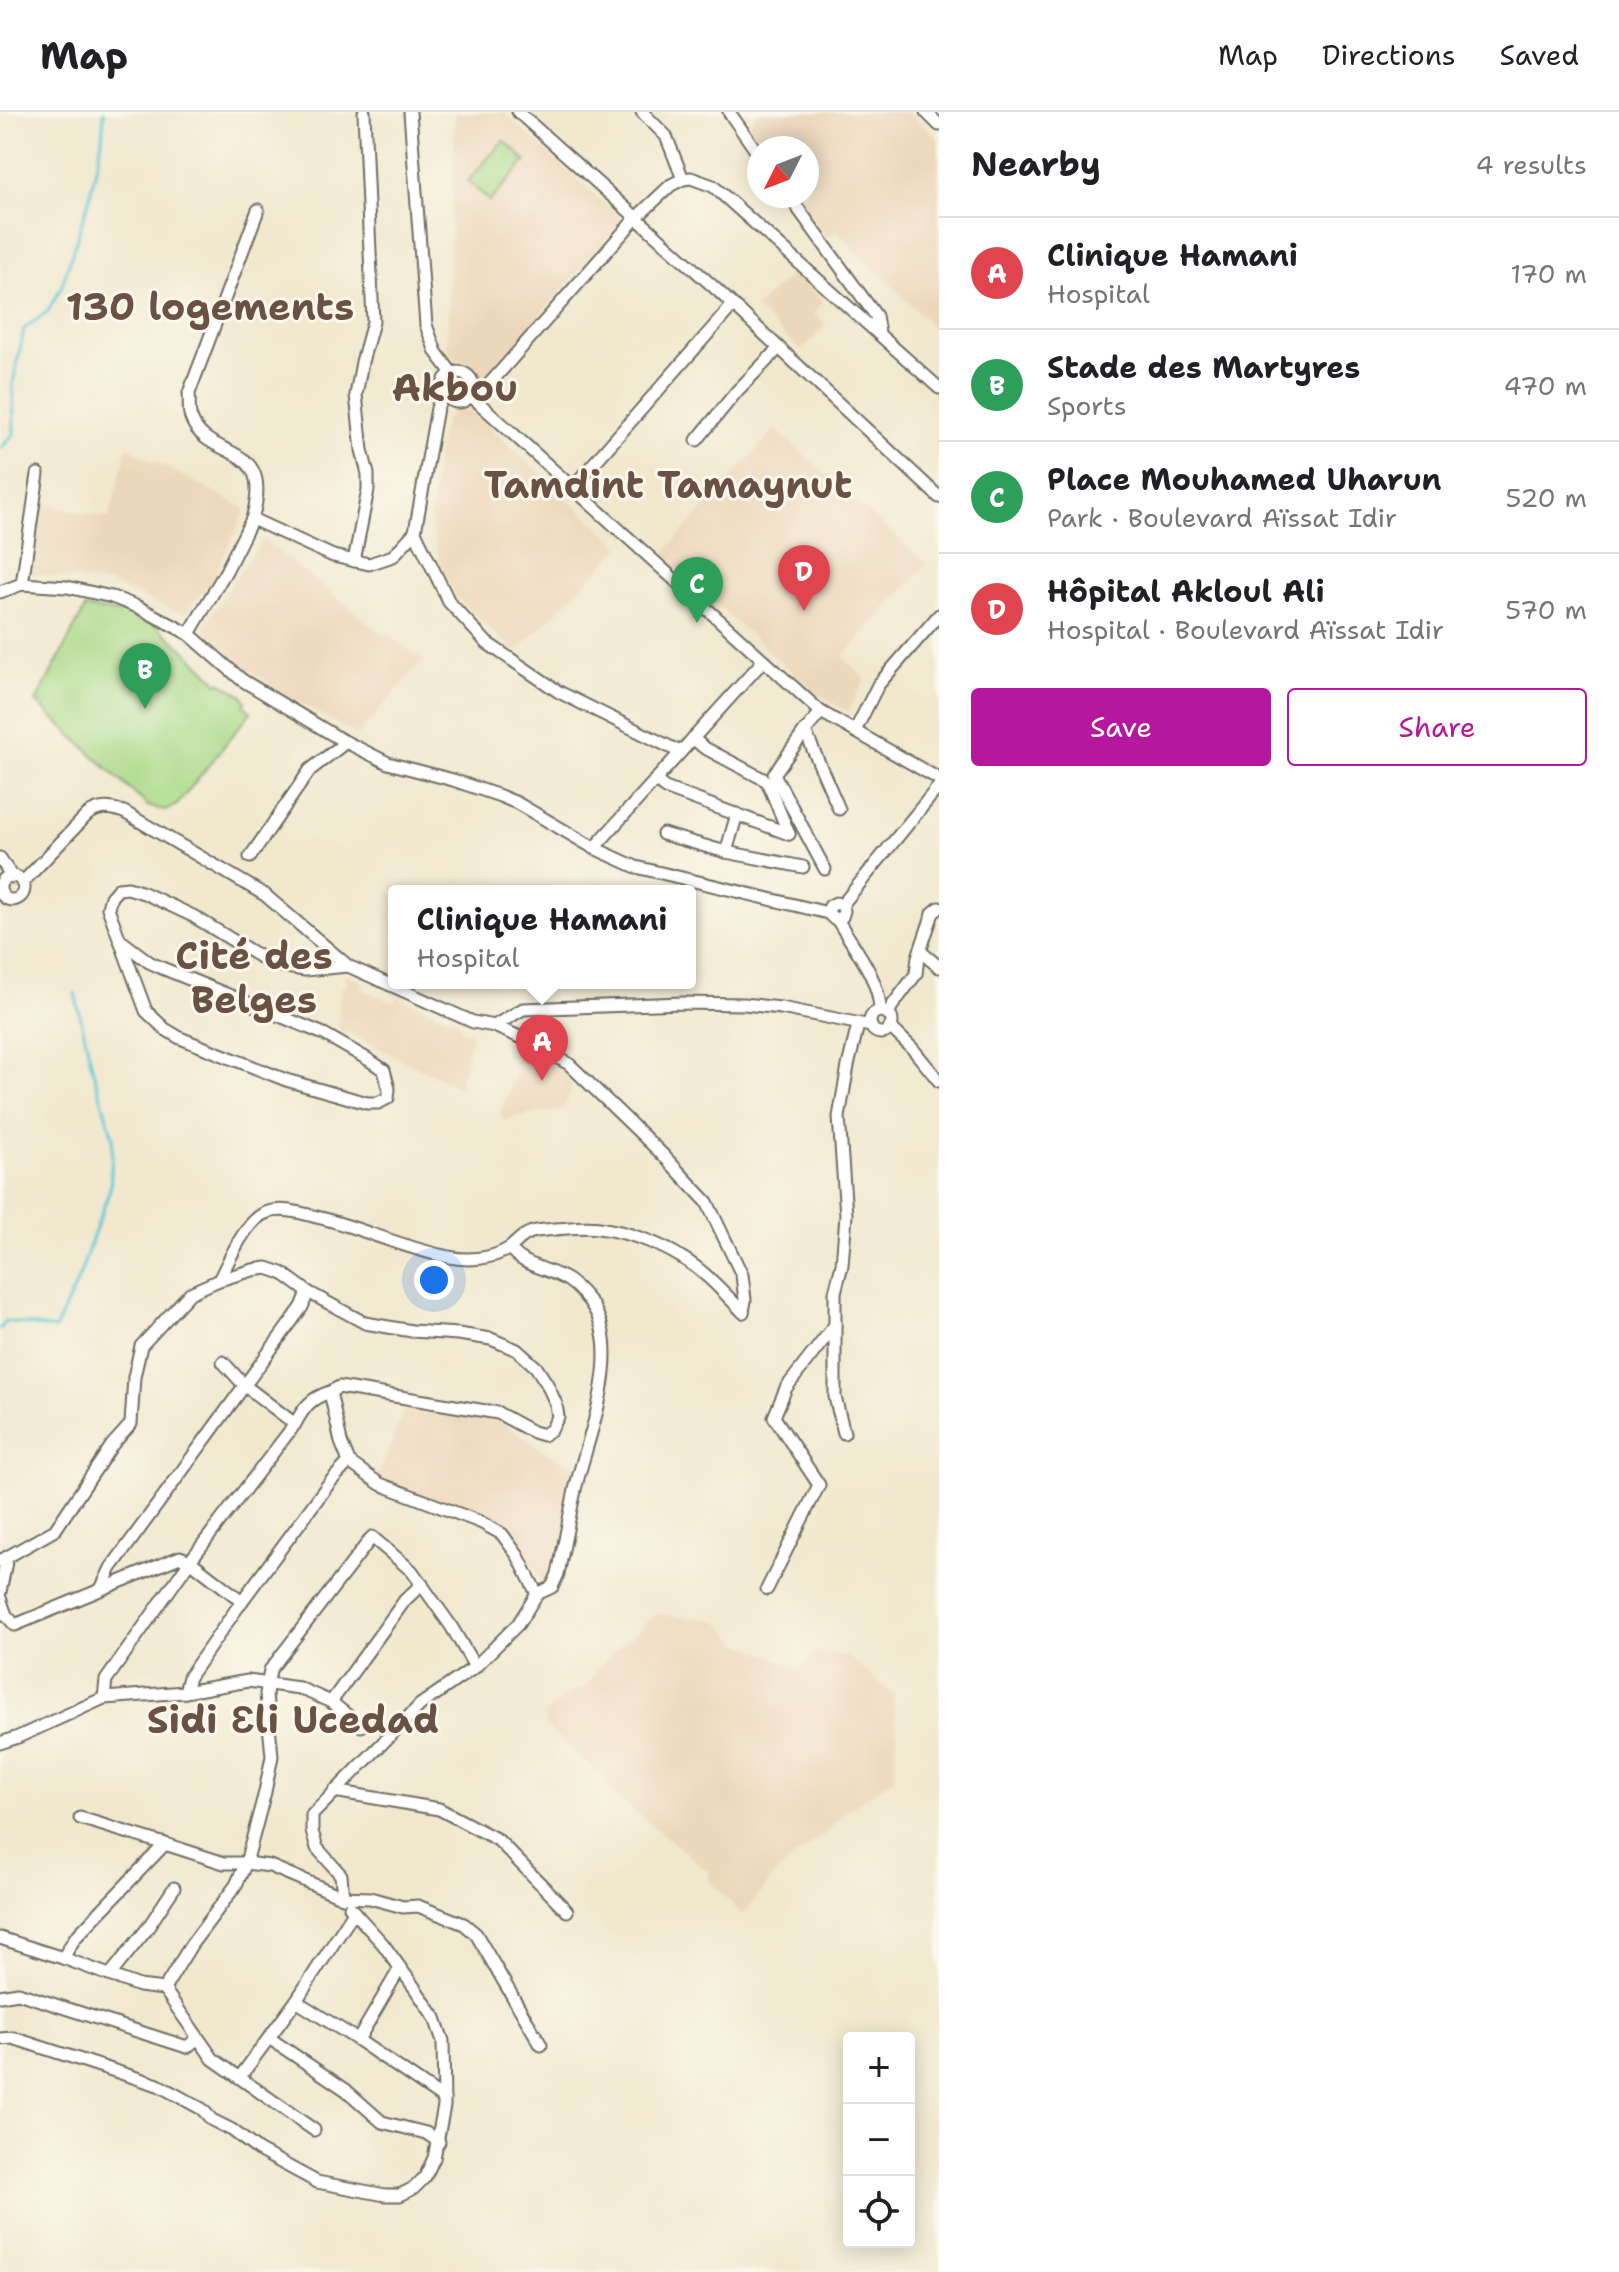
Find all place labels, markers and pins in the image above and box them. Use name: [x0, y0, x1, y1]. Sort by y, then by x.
pin: D: [778, 545, 830, 611]
pin: C: [671, 557, 723, 623]
pin: B: [119, 643, 171, 709]
pin: A: [516, 1015, 568, 1081]

